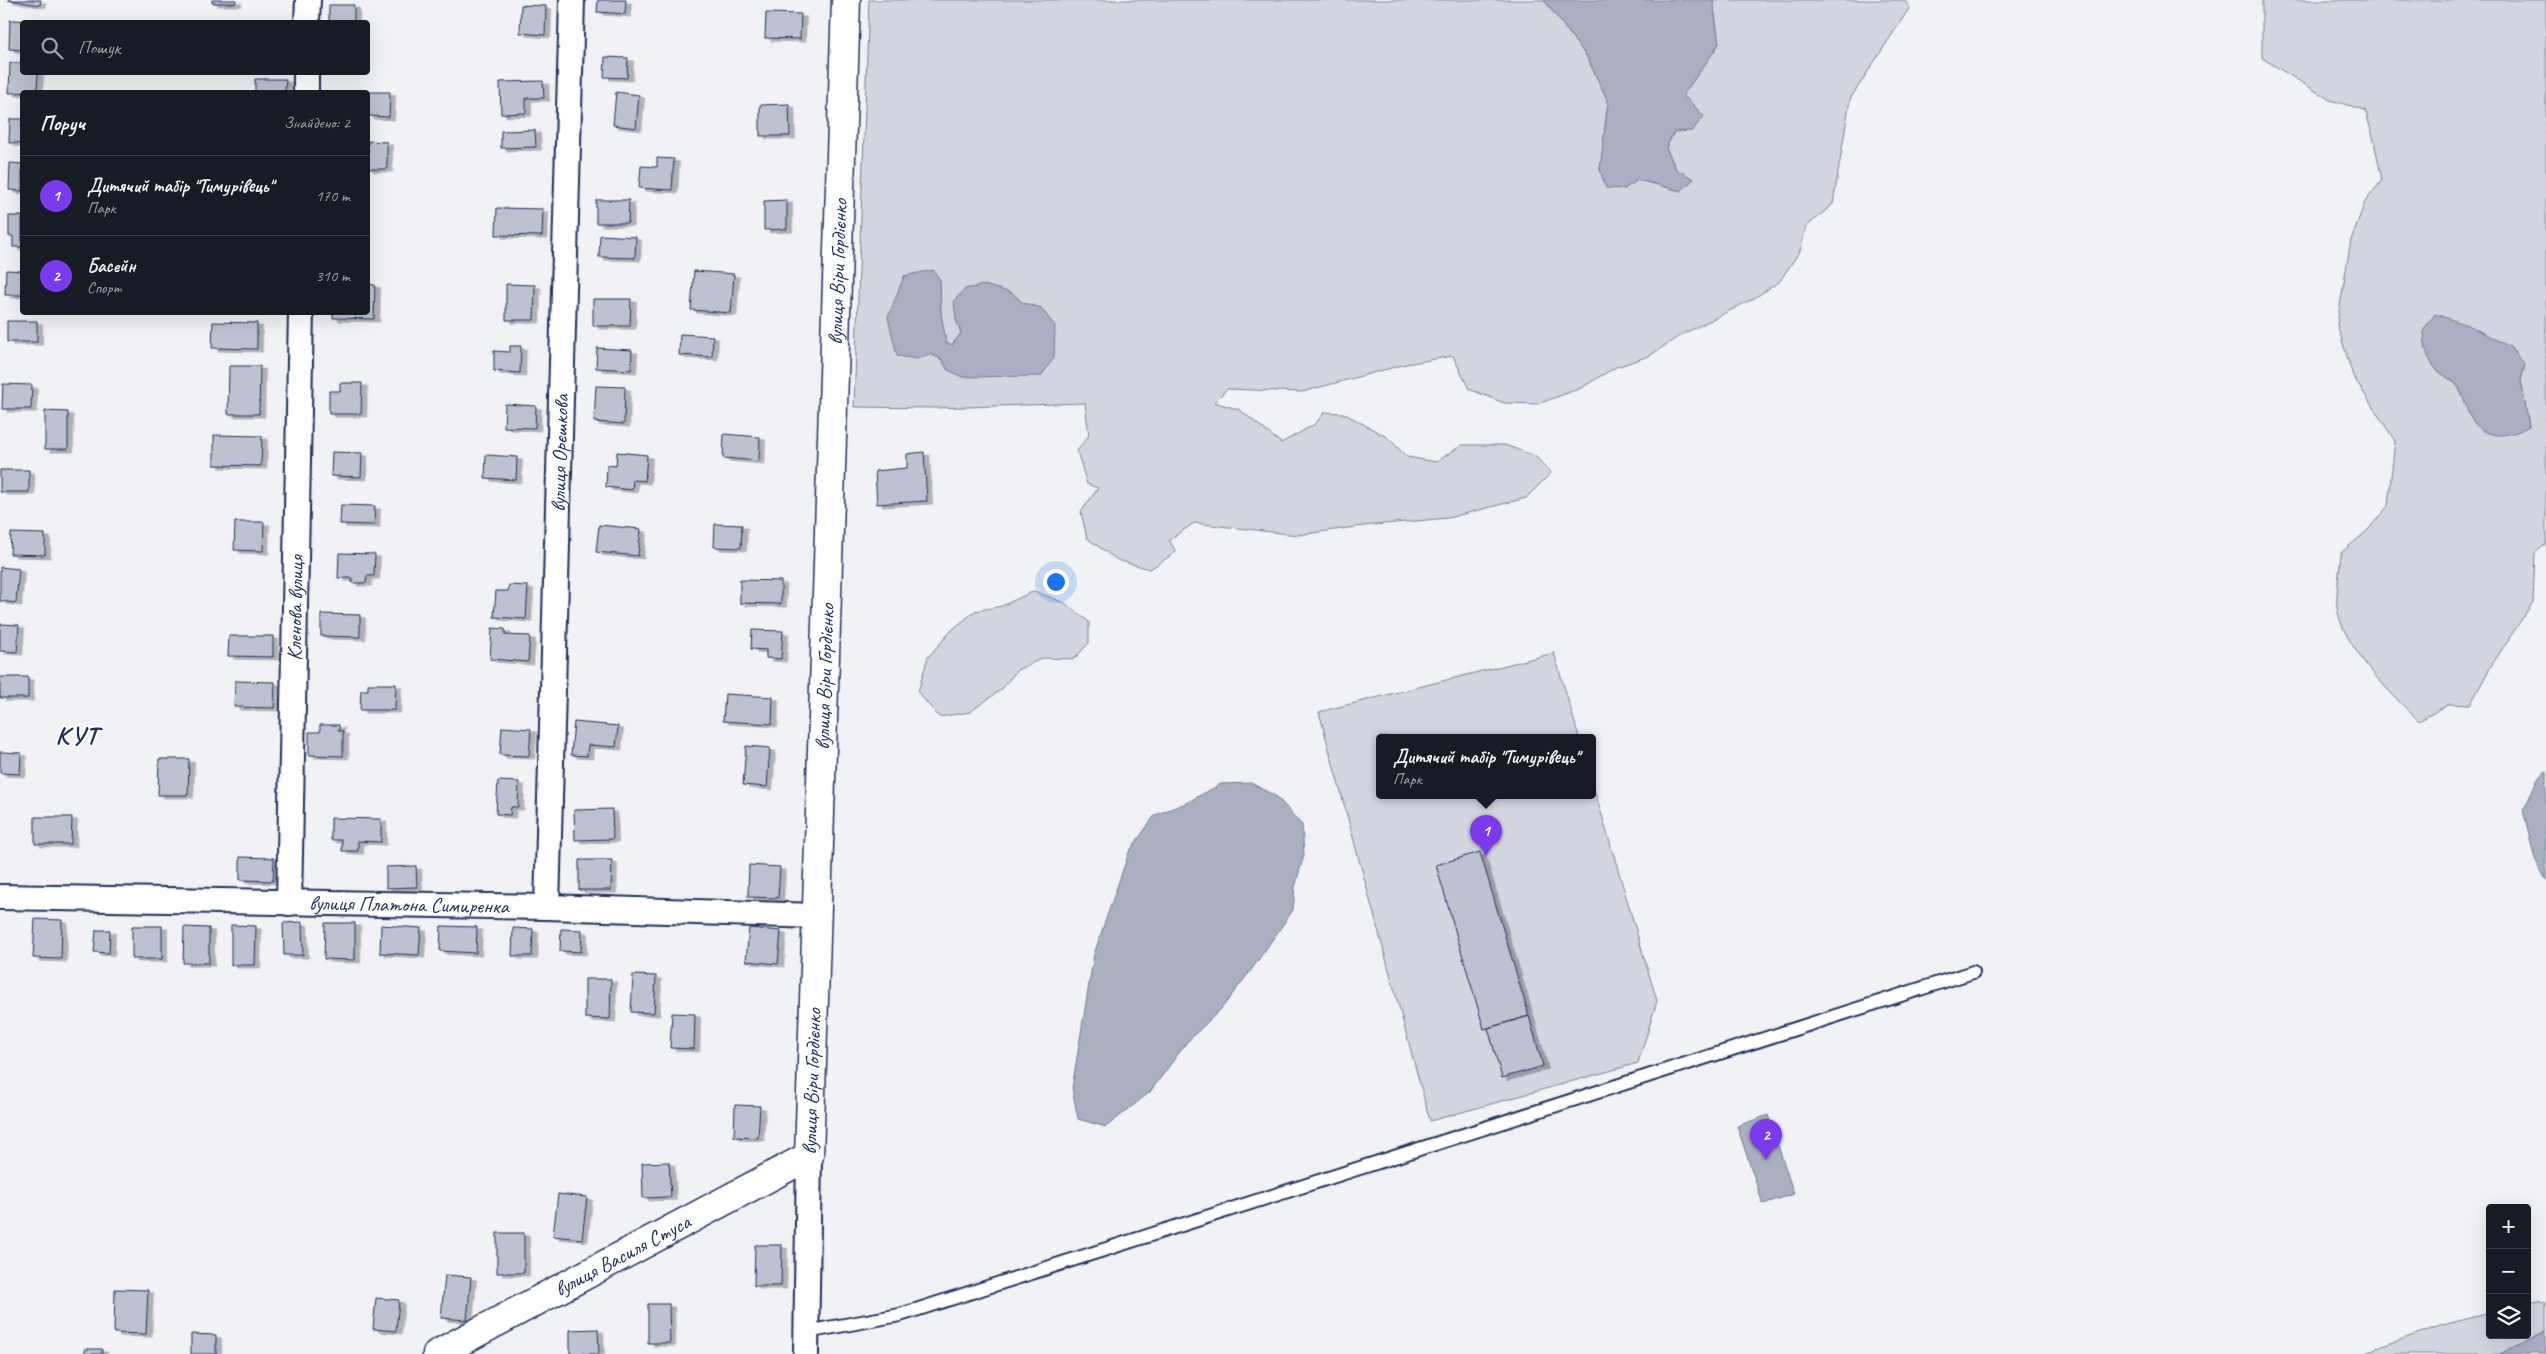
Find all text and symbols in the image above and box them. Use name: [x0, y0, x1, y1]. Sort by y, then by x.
search box: [20, 20, 370, 75]
icon: search: [38, 34, 66, 62]
text: Пошук: [78, 36, 120, 60]
text: Поруч: [40, 110, 85, 136]
text: Знайдено: 2: [284, 113, 350, 133]
text: Дитячий табір "Тимурівець": [87, 174, 273, 198]
text: 1: [52, 186, 60, 206]
text: 170 m: [316, 186, 350, 206]
street label: вулиця Віри Гордієнко: [822, 197, 853, 345]
text: Парк: [87, 198, 116, 218]
text: Басейн: [87, 254, 136, 278]
text: 2: [52, 266, 60, 286]
text: 310 m: [316, 266, 350, 286]
text: Спорт: [87, 278, 122, 298]
street label: вулиця Орєшкова: [545, 392, 574, 512]
street label: Кленова вулиця: [281, 553, 309, 661]
your location: [1043, 569, 1069, 595]
street label: вулиця Віри Гордієнко: [809, 602, 840, 750]
district label: КУТ: [56, 719, 103, 752]
popup: [1376, 734, 1596, 799]
text: Дитячий табір "Тимурівець": [1393, 745, 1579, 769]
text: Парк: [1393, 769, 1422, 789]
pin: 1: [1470, 815, 1502, 856]
street label: вулиця Платона Симиренка: [309, 890, 511, 919]
street label: вулиця Віри Гордієнко: [796, 1006, 827, 1155]
pin: 2: [1750, 1119, 1782, 1160]
map controls: [2486, 1204, 2531, 1339]
button: +: [2486, 1204, 2531, 1249]
street label: вулиця Василя Стуса: [550, 1208, 696, 1302]
button: −: [2486, 1249, 2531, 1294]
button: layers: [2486, 1294, 2531, 1339]

